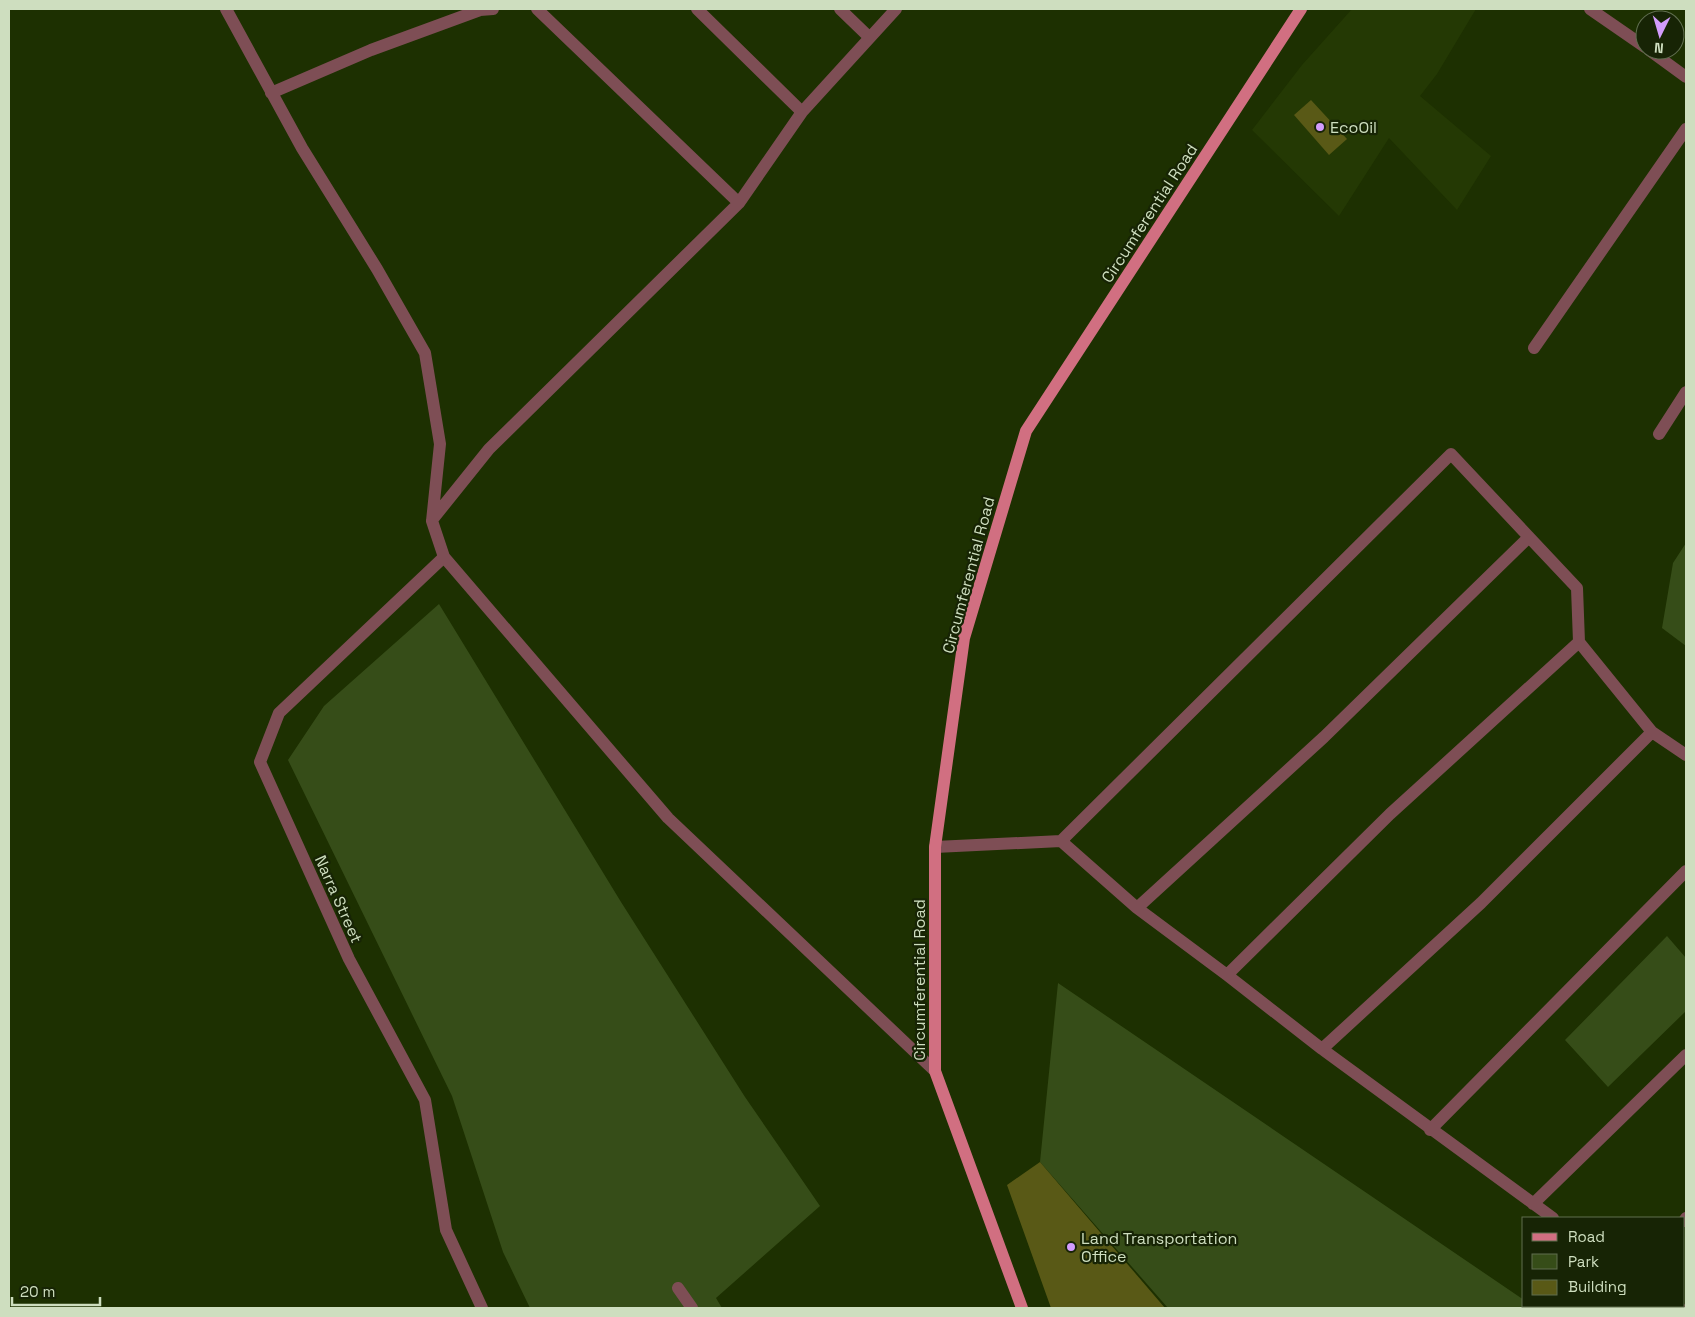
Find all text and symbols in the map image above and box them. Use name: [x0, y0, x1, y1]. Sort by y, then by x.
north arrow: [1635, 10, 1685, 60]
text: N: [1653, 39, 1664, 57]
place label: EcoOil: [1330, 117, 1377, 138]
marker: EcoOil: [1314, 121, 1326, 133]
street label: Circumferential Road: [1097, 140, 1202, 287]
street label: Circumferential Road: [937, 494, 1000, 656]
street label: Narra Street: [310, 852, 367, 946]
street label: Circumferential Road: [909, 899, 930, 1061]
legend: [1522, 1217, 1685, 1307]
text: Road: [1568, 1227, 1605, 1246]
place label: Land Transportation Office: [1081, 1228, 1237, 1267]
marker: Land Transportation Office: [1065, 1241, 1077, 1253]
text: Park: [1568, 1252, 1599, 1271]
scale bar: [12, 1274, 100, 1306]
text: Building: [1568, 1277, 1627, 1296]
text: 20 m: [20, 1282, 55, 1301]

